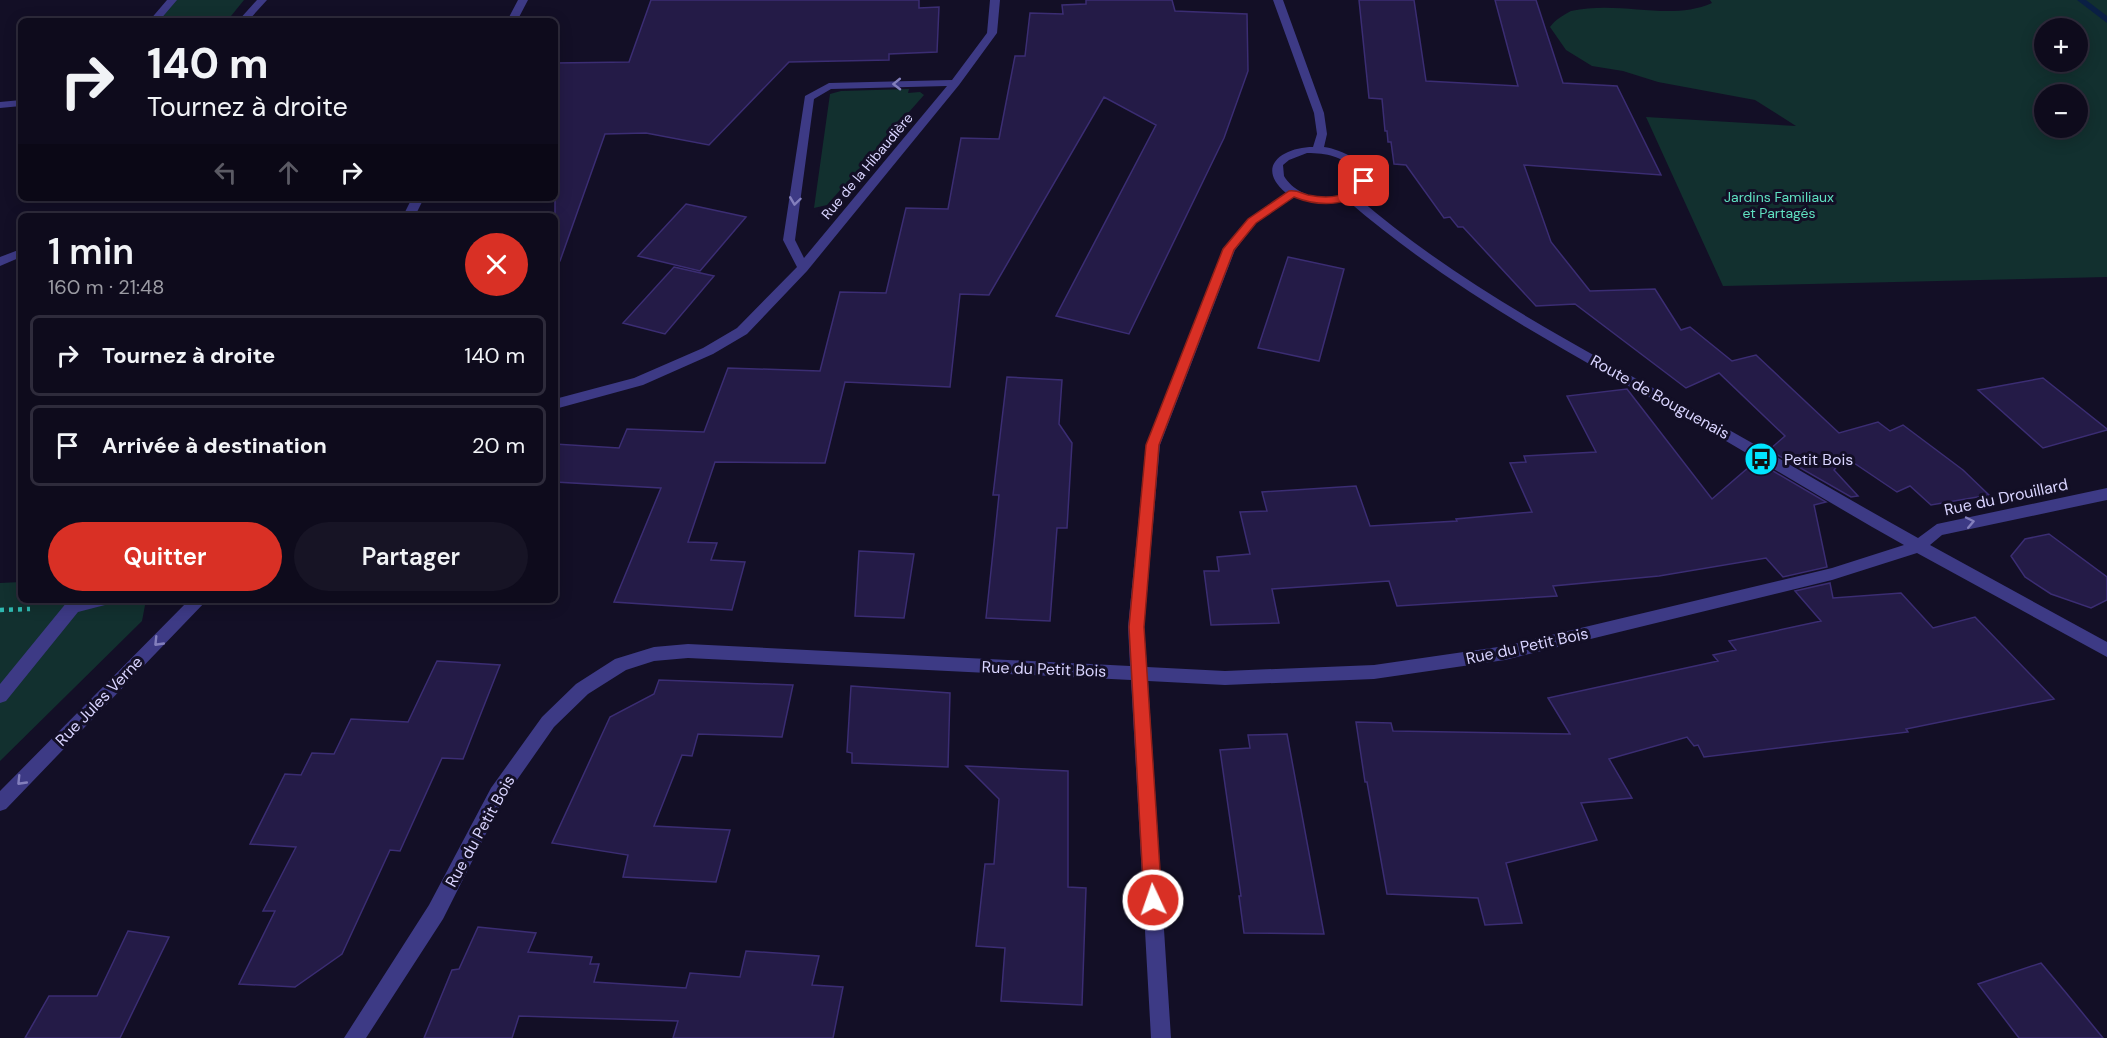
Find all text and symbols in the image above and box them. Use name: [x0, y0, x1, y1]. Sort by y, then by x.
map controls: [2034, 18, 2088, 138]
button: +: [2034, 18, 2088, 72]
text: 140 m: [147, 36, 269, 91]
icon: right: [48, 42, 126, 120]
one-way arrow: [892, 78, 901, 91]
button: −: [2034, 84, 2088, 138]
text: Tournez à droite: [147, 89, 348, 124]
street label: Rue de la Hibaudière: [817, 109, 917, 223]
pin: [1338, 155, 1389, 206]
icon: left: [209, 156, 242, 189]
icon: ahead: [272, 156, 305, 189]
icon: right: [335, 156, 368, 189]
icon: arrive: [1347, 164, 1380, 197]
park label: Jardins Familiaux et Partagés: [1724, 188, 1834, 222]
one-way arrow: [789, 196, 801, 205]
text: 1 min: [48, 228, 134, 275]
button: close: [465, 233, 528, 296]
text: 160 m · 21:48: [48, 274, 164, 300]
icon: right: [51, 339, 84, 372]
text: Tournez à droite: [102, 341, 275, 370]
text: 140 m: [464, 341, 525, 370]
street label: Route de Bouguenais: [1587, 350, 1733, 444]
icon: arrive: [51, 429, 84, 462]
text: Arrivée à destination: [102, 431, 327, 460]
text: 20 m: [472, 431, 525, 460]
bus stop icon: Petit Bois: [1743, 441, 1779, 477]
place label: Petit Bois: [1784, 449, 1853, 470]
street label: Rue du Drouillard: [1942, 474, 2070, 520]
one-way arrow: [1965, 516, 1975, 529]
button: Quitter: [48, 522, 282, 591]
button: Partager: [294, 522, 528, 591]
street label: Rue du Petit Bois: [1464, 623, 1590, 669]
one-way arrow: [154, 635, 165, 645]
street label: Rue Jules Verne: [51, 652, 147, 750]
street label: Rue du Petit Bois: [981, 656, 1107, 682]
street label: Rue du Petit Bois: [441, 771, 519, 891]
one-way arrow: [18, 774, 29, 785]
position arrow: [1121, 868, 1185, 932]

